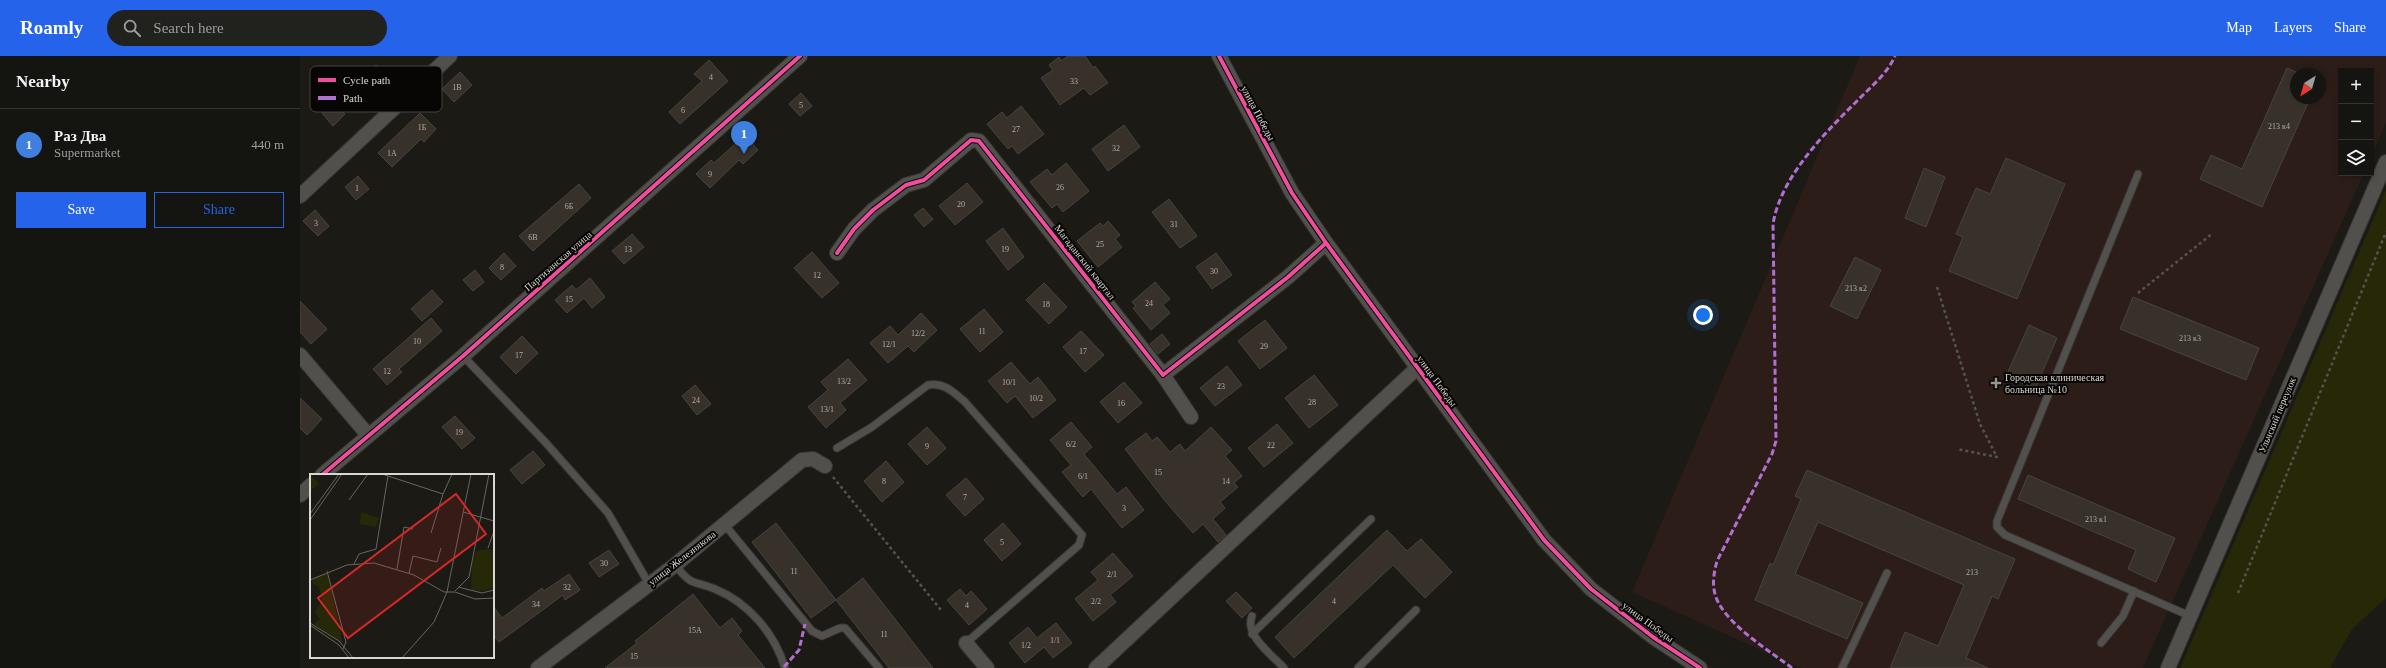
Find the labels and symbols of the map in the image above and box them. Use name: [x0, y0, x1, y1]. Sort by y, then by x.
legend: [310, 66, 442, 112]
north arrow: [2290, 68, 2326, 104]
house number: 4: [709, 73, 713, 82]
text: Cycle path: [343, 74, 391, 86]
house number: 33: [1070, 77, 1078, 86]
house number: 1В: [452, 83, 462, 92]
street label: улица Победы: [1239, 84, 1277, 143]
text: Path: [343, 92, 363, 104]
house number: 5: [799, 101, 803, 110]
house number: 6: [681, 106, 685, 115]
pin: 1: [731, 121, 757, 154]
house number: 213 к4: [2268, 122, 2290, 131]
house number: 1Б: [418, 123, 427, 132]
house number: 27: [1012, 125, 1020, 134]
house number: 32: [1112, 144, 1120, 153]
house number: 1А: [387, 149, 397, 158]
house number: 9: [708, 170, 712, 179]
house number: 26: [1056, 183, 1064, 192]
house number: 1: [355, 184, 359, 193]
house number: 20: [957, 200, 965, 209]
house number: 6Б: [565, 202, 574, 211]
house number: 3: [314, 219, 318, 228]
house number: 31: [1170, 220, 1178, 229]
street label: Магаданский квартал: [1052, 222, 1118, 302]
street label: Партизанская улица: [522, 228, 594, 293]
house number: 6В: [528, 233, 538, 242]
house number: 25: [1096, 240, 1104, 249]
house number: 13: [624, 245, 632, 254]
house number: 19: [1001, 245, 1009, 254]
house number: 8: [500, 263, 504, 272]
house number: 30: [1210, 267, 1218, 276]
house number: 12: [813, 271, 821, 280]
house number: 213 к2: [1845, 284, 1867, 293]
house number: 15: [565, 295, 573, 304]
house number: 24: [1145, 299, 1153, 308]
house number: 18: [1042, 300, 1050, 309]
your location: [1693, 305, 1713, 325]
house number: 11: [978, 327, 986, 336]
house number: 12/2: [911, 329, 925, 338]
house number: 213 к3: [2179, 334, 2201, 343]
house number: 10: [413, 337, 421, 346]
house number: 12/1: [882, 340, 896, 349]
house number: 29: [1260, 342, 1268, 351]
house number: 17: [1079, 347, 1087, 356]
house number: 17: [515, 351, 523, 360]
street label: улица Победы: [1415, 353, 1459, 409]
house number: 12: [383, 367, 391, 376]
place label: Городская клиническая больница №10: [2005, 372, 2105, 395]
street label: Ульчский переулок: [2256, 376, 2298, 454]
house number: 13/2: [837, 377, 851, 386]
marker: Городская клиническая больница №10: [1990, 377, 2002, 389]
house number: 10/1: [1002, 378, 1016, 387]
house number: 23: [1217, 382, 1225, 391]
house number: 10/2: [1029, 394, 1043, 403]
house number: 24: [692, 396, 700, 405]
house number: 28: [1308, 398, 1316, 407]
house number: 16: [1117, 399, 1125, 408]
house number: 13/1: [820, 405, 834, 414]
house number: 19: [455, 428, 463, 437]
house number: 6/2: [1066, 440, 1076, 449]
house number: 22: [1267, 441, 1275, 450]
house number: 9: [925, 442, 929, 451]
house number: 15: [1154, 468, 1162, 477]
house number: 6/1: [1078, 472, 1088, 481]
inset map: [310, 474, 494, 658]
house number: 8: [882, 477, 886, 486]
house number: 14: [1222, 477, 1230, 486]
house number: 7: [963, 493, 967, 502]
house number: 3: [1122, 504, 1126, 513]
house number: 213 к1: [2085, 515, 2107, 524]
street label: улица Железнякова: [646, 528, 718, 588]
house number: 5: [1000, 538, 1004, 547]
house number: 30: [600, 559, 608, 568]
house number: 11: [790, 567, 798, 576]
house number: 213: [1966, 568, 1978, 577]
house number: 2/1: [1107, 570, 1117, 579]
house number: 32: [563, 583, 571, 592]
house number: 2/2: [1091, 597, 1101, 606]
house number: 4: [1332, 597, 1336, 606]
house number: 34: [532, 600, 540, 609]
street label: улица Победы: [1620, 600, 1676, 644]
house number: 4: [965, 601, 969, 610]
house number: 15А: [688, 626, 702, 635]
house number: 11: [880, 630, 888, 639]
house number: 1/1: [1050, 636, 1060, 645]
house number: 1/2: [1021, 641, 1031, 650]
house number: 15: [630, 652, 638, 661]

